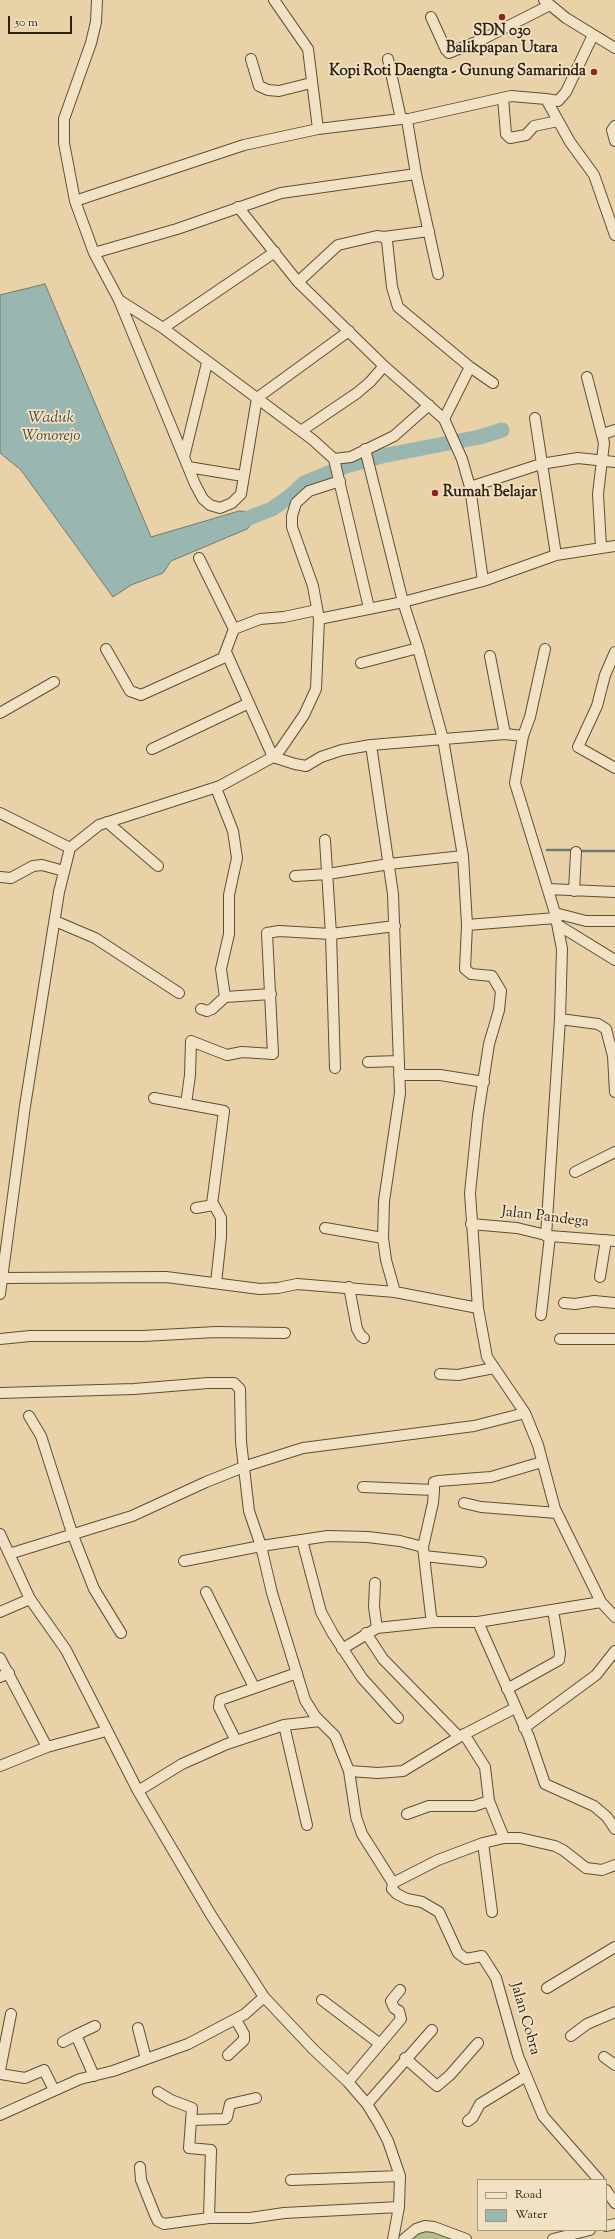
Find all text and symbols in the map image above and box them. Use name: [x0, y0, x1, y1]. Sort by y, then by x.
scale bar: [10, 8, 74, 34]
marker: SDN 030 Balikpapan Utara: [497, 12, 507, 22]
text: 50 m: [15, 14, 38, 32]
place label: SDN 030 Balikpapan Utara: [446, 23, 558, 58]
place label: Kopi Roti Daengta - Gunung Samarinda: [329, 63, 586, 81]
marker: Kopi Roti Daengta - Gunung Samarinda: [589, 67, 599, 77]
water label: Waduk Wonorejo: [22, 409, 80, 447]
place label: Rumah Belajar: [443, 484, 537, 502]
marker: Rumah Belajar: [430, 488, 440, 498]
street label: Jalan Pandega: [500, 1204, 590, 1232]
street label: Jalan Cobra: [505, 1981, 543, 2057]
legend: [477, 2179, 607, 2231]
text: Road: [515, 2186, 542, 2204]
text: Water: [515, 2206, 547, 2224]

